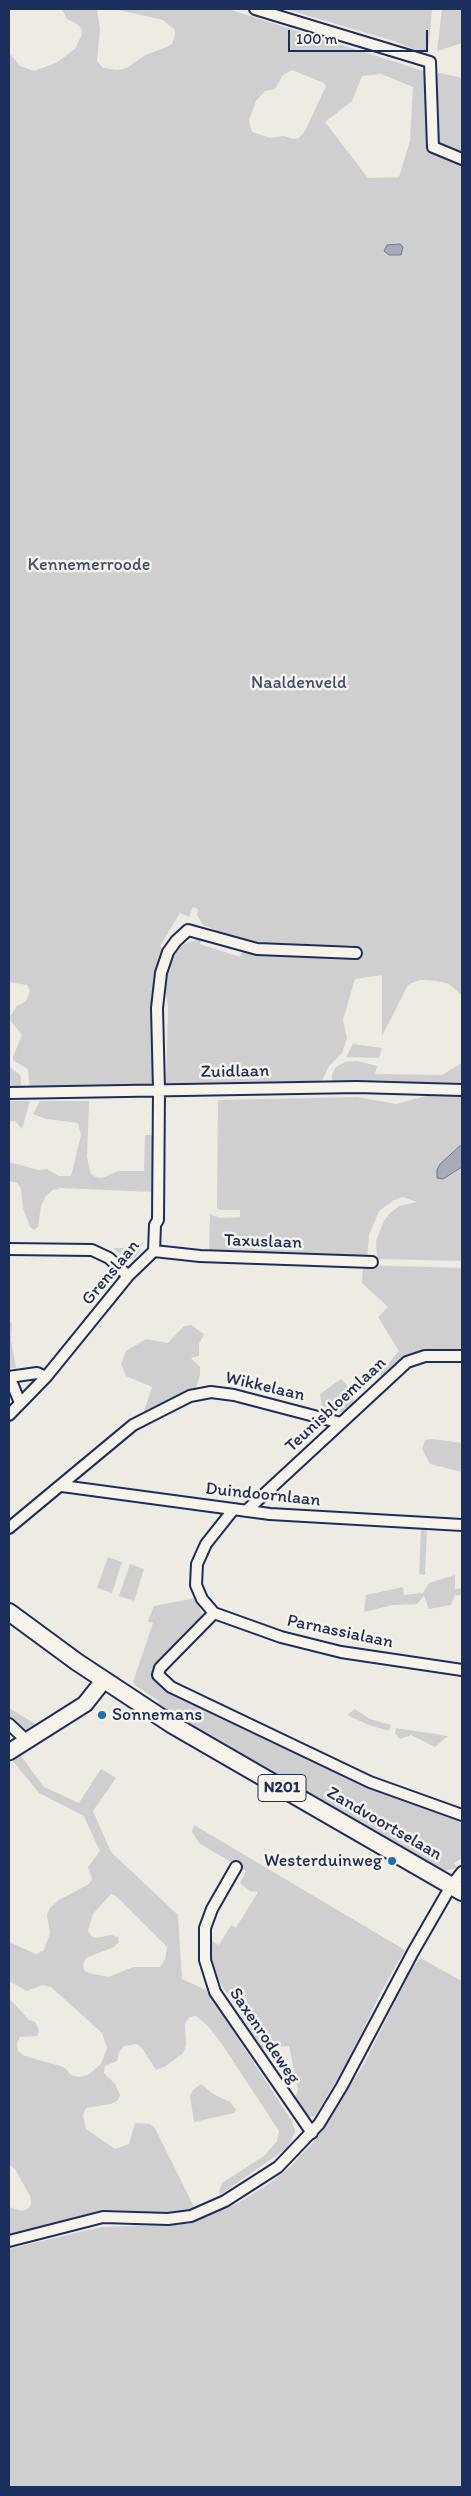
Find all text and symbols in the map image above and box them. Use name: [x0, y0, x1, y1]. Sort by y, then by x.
scale bar: [291, 20, 431, 52]
text: 100 m: [296, 30, 337, 48]
park label: Kennemerroode: [28, 554, 150, 576]
park label: Naaldenveld: [251, 672, 347, 694]
street label: Zuidlaan: [200, 1061, 270, 1083]
street label: Taxuslaan: [223, 1230, 303, 1254]
street label: Grenslaan: [77, 1236, 145, 1310]
street label: Teunisbloemlaan: [281, 1353, 391, 1457]
street label: Wikkelaan: [223, 1367, 307, 1407]
street label: Duindoornlaan: [204, 1478, 322, 1512]
street label: Parnassialaan: [285, 1610, 395, 1654]
place label: Sonnemans: [112, 1704, 202, 1726]
marker: Sonnemans: [96, 1709, 108, 1721]
road number: N201: [258, 1775, 306, 1802]
street label: Zandvoortselaan: [323, 1782, 445, 1866]
place label: Westerduinweg: [264, 1850, 382, 1872]
marker: Westerduinweg: [386, 1855, 398, 1867]
street label: Saxenrodeweg: [224, 1984, 304, 2088]

